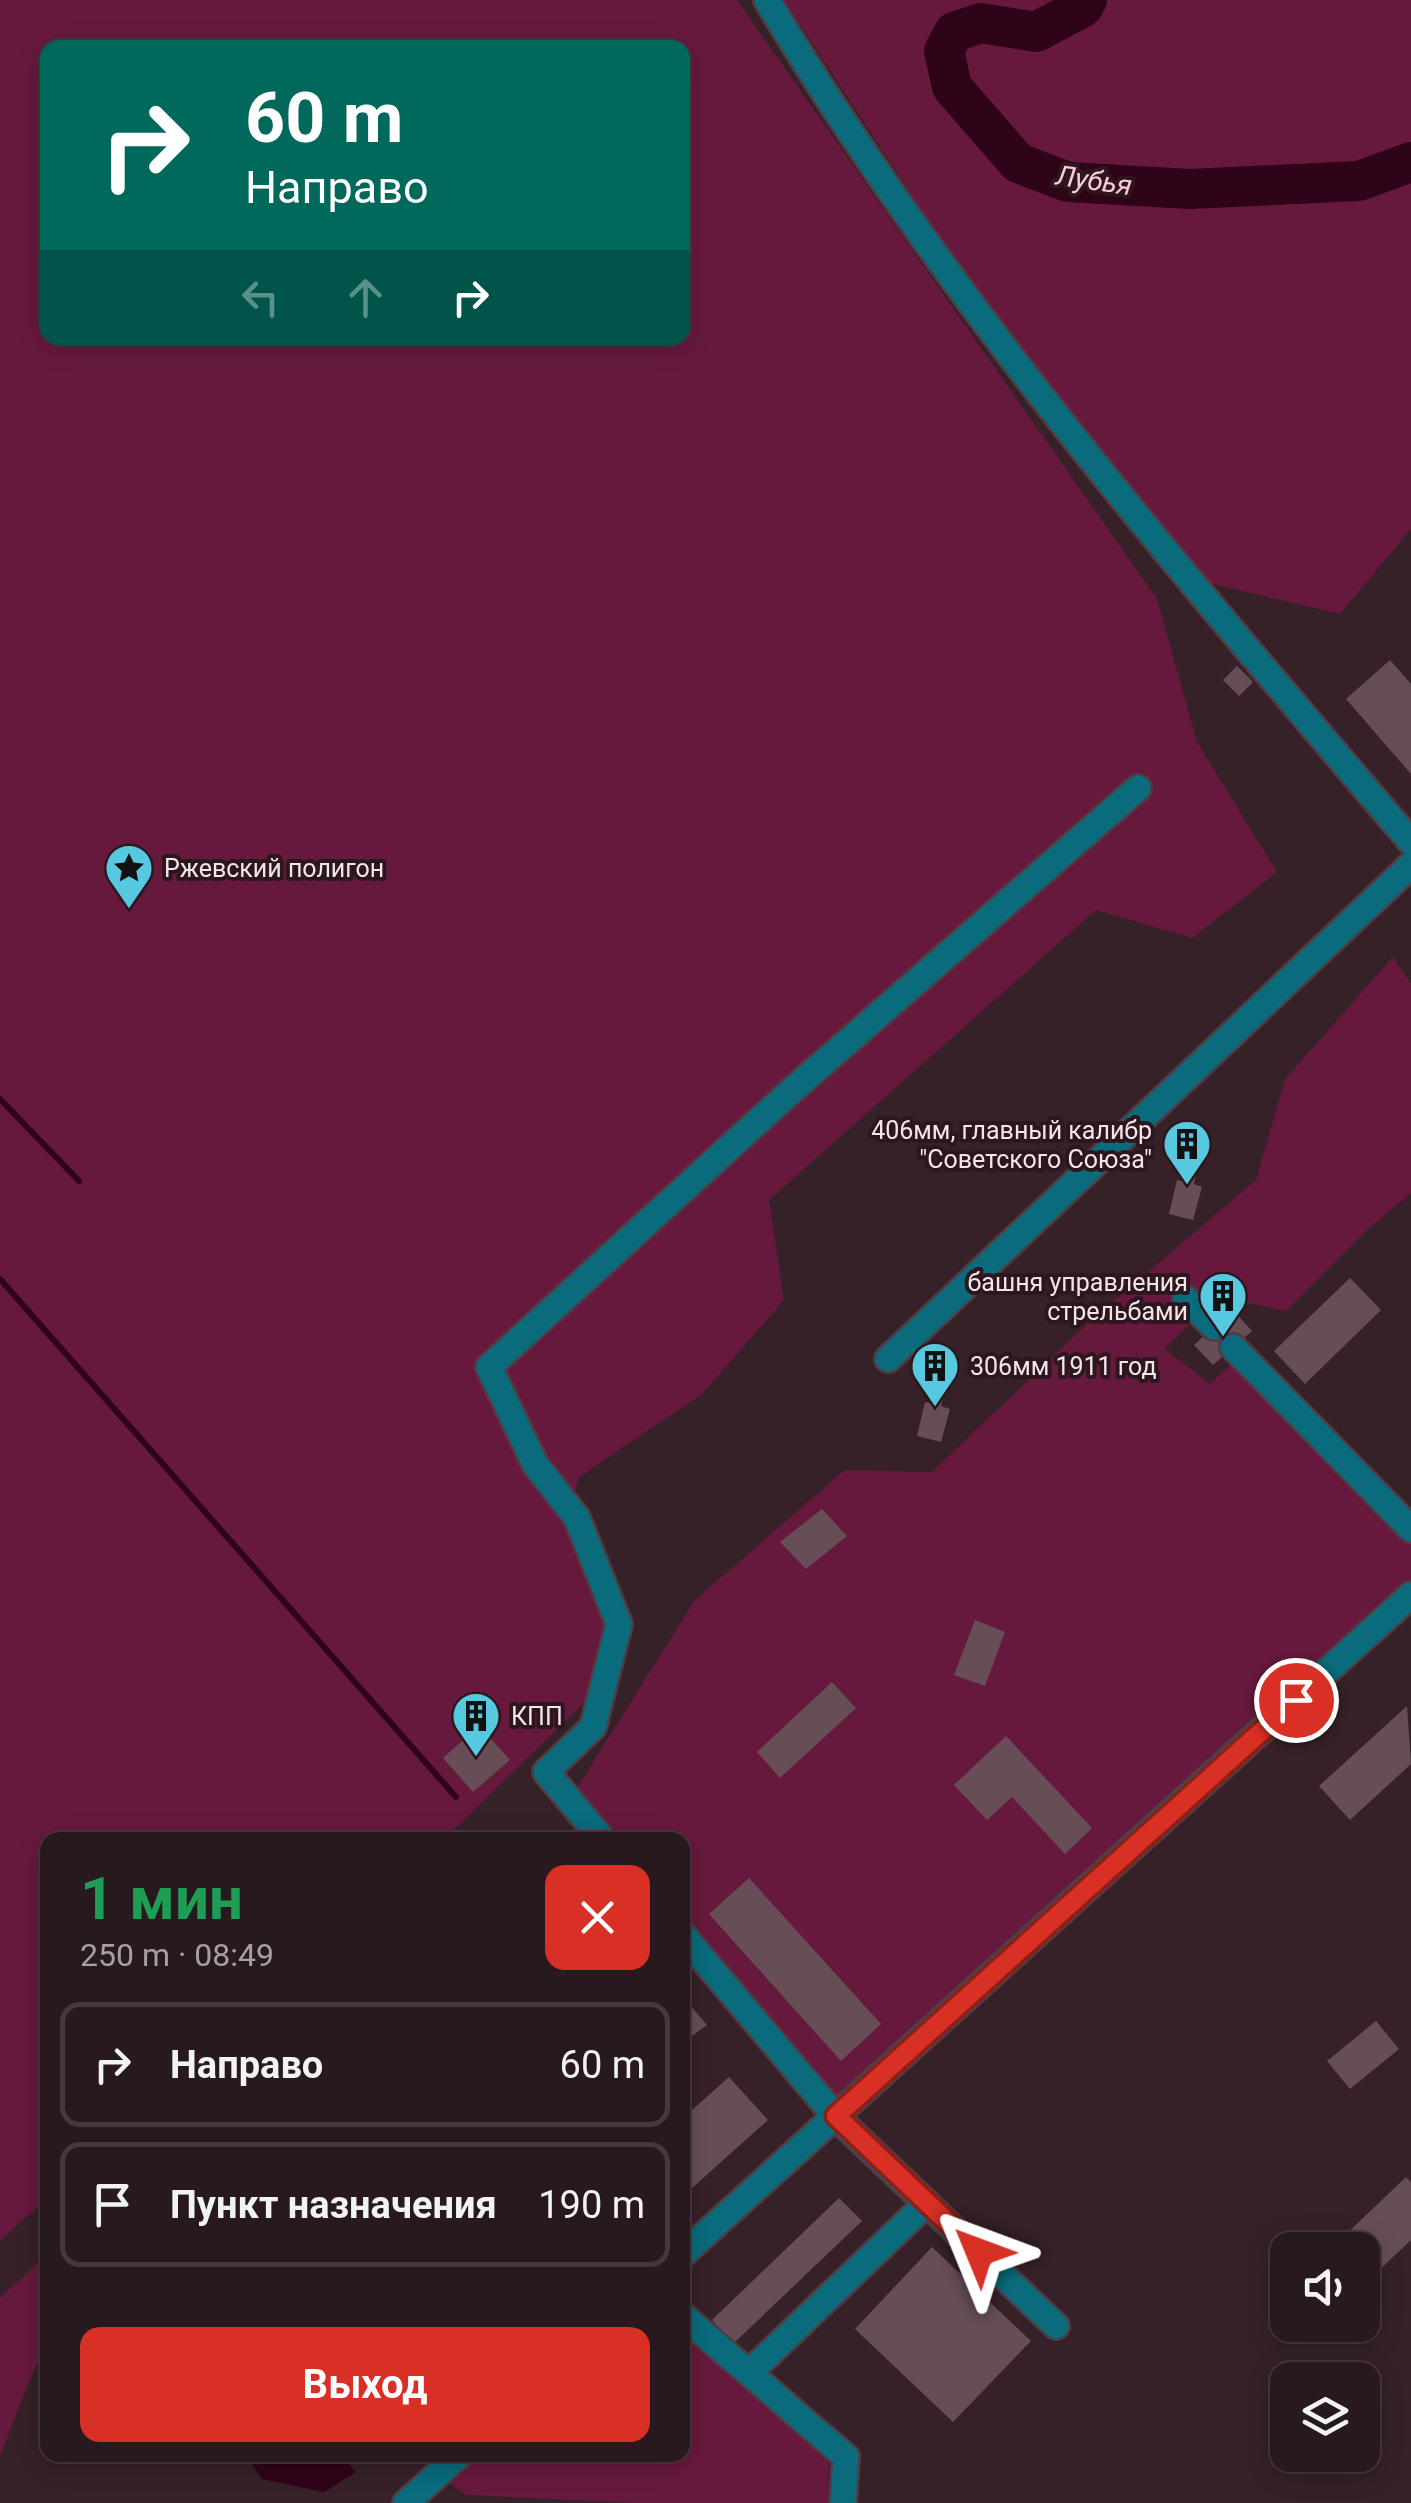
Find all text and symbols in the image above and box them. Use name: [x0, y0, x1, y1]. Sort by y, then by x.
text: 60 m: [245, 77, 403, 159]
icon: right: [80, 80, 210, 210]
water label: Лубья: [1053, 159, 1134, 202]
text: Направо: [245, 161, 429, 214]
icon: left: [233, 270, 288, 325]
icon: ahead: [338, 270, 393, 325]
icon: right: [443, 270, 498, 325]
place icon: Ржевский полигон: [103, 842, 155, 910]
place label: Ржевский полигон: [164, 854, 384, 883]
place label: 406мм, главный калибр "Советского Союза": [871, 1116, 1152, 1174]
building icon: 406мм, главный калибр "Советского Союза": [1161, 1118, 1213, 1186]
place label: башня управления стрельбами: [968, 1268, 1188, 1326]
building icon: башня управления стрельбами: [1197, 1270, 1249, 1338]
building icon: 306мм 1911 год: [909, 1340, 961, 1408]
place label: 306мм 1911 год: [970, 1352, 1157, 1381]
pin: [1254, 1658, 1339, 1743]
icon: arrive: [1269, 1673, 1324, 1728]
building icon: КПП: [450, 1690, 502, 1758]
place label: КПП: [511, 1702, 563, 1731]
text: 1 мин: [80, 1863, 243, 1934]
button: close: [545, 1865, 650, 1970]
text: 250 m · 08:49: [80, 1936, 274, 1974]
icon: right: [85, 2037, 140, 2092]
text: Направо: [170, 2043, 323, 2087]
text: 60 m: [560, 2043, 645, 2087]
icon: arrive: [85, 2177, 140, 2232]
text: Пункт назначения: [170, 2183, 497, 2227]
text: 190 m: [538, 2183, 645, 2227]
position arrow: [927, 2200, 1031, 2304]
map controls: [1270, 2232, 1380, 2472]
button: sound: [1270, 2232, 1380, 2342]
button: Выход: [80, 2327, 650, 2442]
button: layers: [1270, 2362, 1380, 2472]

